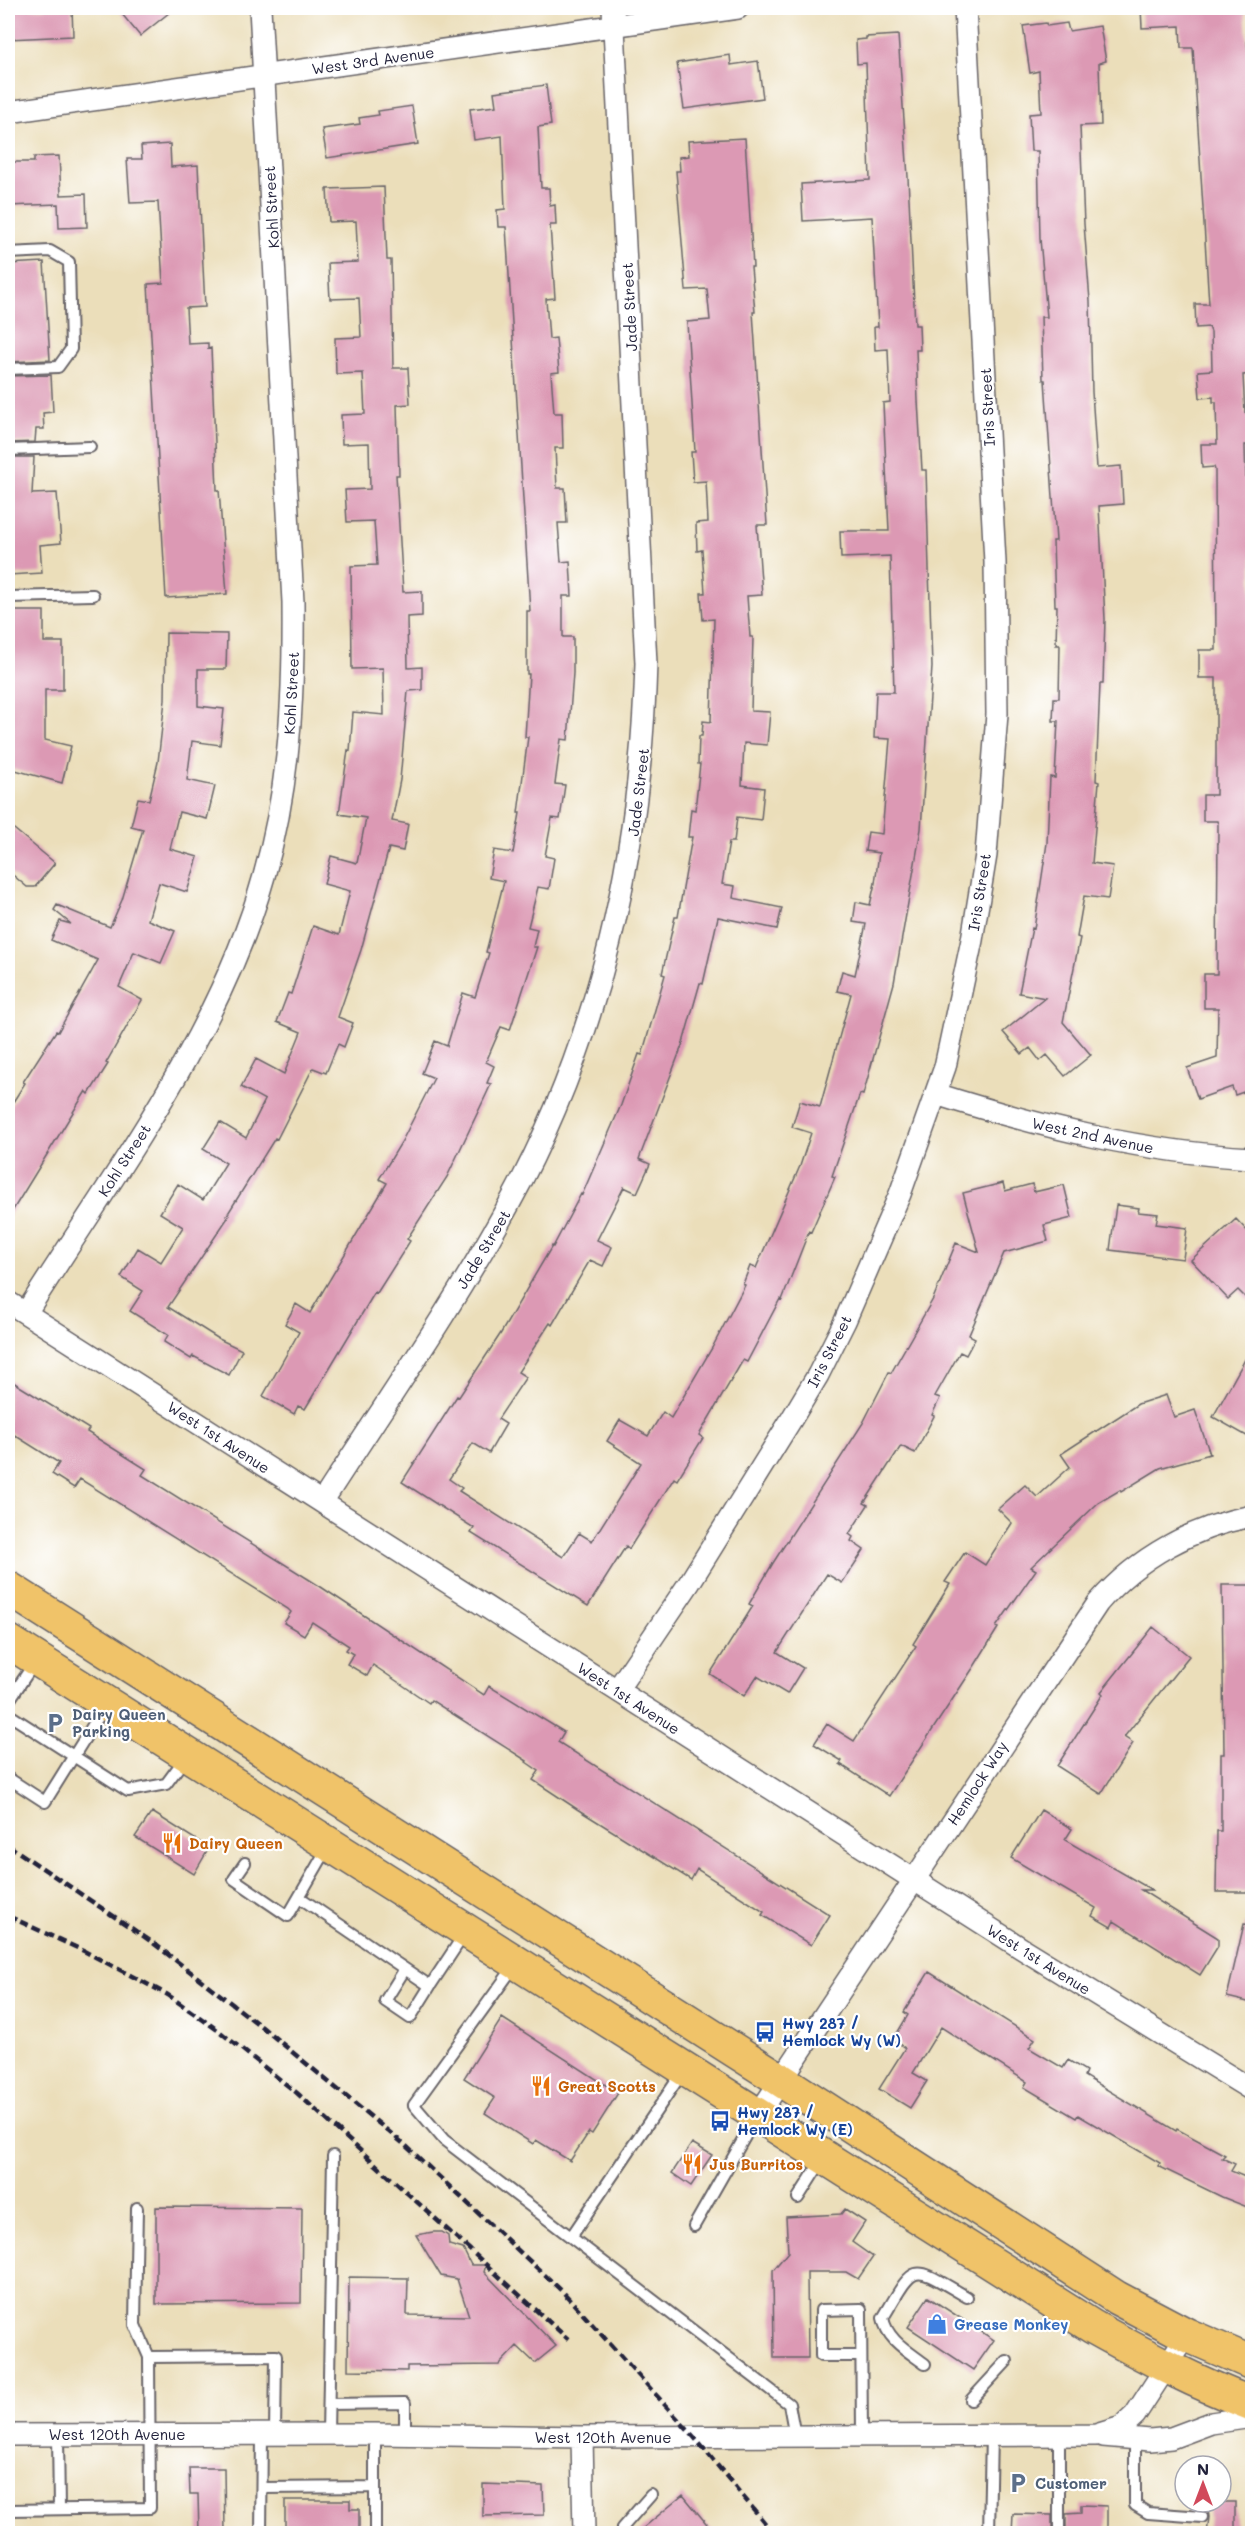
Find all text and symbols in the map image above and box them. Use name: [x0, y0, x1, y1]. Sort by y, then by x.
street label: West 3rd Avenue: [310, 41, 436, 79]
street label: Kohl Street: [259, 165, 283, 249]
street label: Jade Street: [617, 262, 641, 352]
street label: Iris Street: [975, 367, 999, 447]
street label: Kohl Street: [279, 651, 303, 735]
street label: Jade Street: [623, 747, 653, 837]
street label: Iris Street: [963, 852, 995, 932]
street label: West 2nd Avenue: [1030, 1112, 1156, 1158]
street label: Kohl Street: [93, 1120, 155, 1200]
street label: Jade Street: [452, 1206, 514, 1292]
street label: Iris Street: [802, 1311, 856, 1391]
street label: West 1st Avenue: [164, 1396, 274, 1478]
street label: West 1st Avenue: [574, 1657, 684, 1739]
place label: Dairy Queen Parking: [72, 1704, 166, 1741]
parking icon: Dairy Queen Parking: [43, 1711, 67, 1735]
street label: Hemlock Way: [942, 1737, 1012, 1829]
restaurant icon: Dairy Queen: [160, 1831, 184, 1855]
place label: Dairy Queen: [189, 1833, 283, 1853]
street label: West 1st Avenue: [983, 1919, 1095, 1999]
place label: Hwy 287 / Hemlock Wy (W): [782, 2013, 901, 2050]
bus stop icon: Hwy 287 / Hemlock Wy (W): [753, 2020, 777, 2044]
restaurant icon: Great Scotts: [529, 2074, 553, 2098]
place label: Great Scotts: [558, 2076, 656, 2096]
place label: Hwy 287 / Hemlock Wy (E): [737, 2102, 853, 2139]
bus stop icon: Hwy 287 / Hemlock Wy (E): [708, 2109, 732, 2133]
restaurant icon: Jus Burritos: [680, 2152, 704, 2176]
place label: Jus Burritos: [709, 2154, 803, 2174]
shop icon: Grease Monkey: [925, 2312, 949, 2336]
place label: Grease Monkey: [954, 2314, 1068, 2334]
street label: West 120th Avenue: [48, 2424, 186, 2444]
street label: West 120th Avenue: [534, 2427, 672, 2447]
north arrow: [1173, 2454, 1233, 2514]
text: N: [1197, 2458, 1209, 2479]
parking icon: Customer: [1006, 2471, 1030, 2495]
place label: Customer: [1035, 2473, 1107, 2493]

